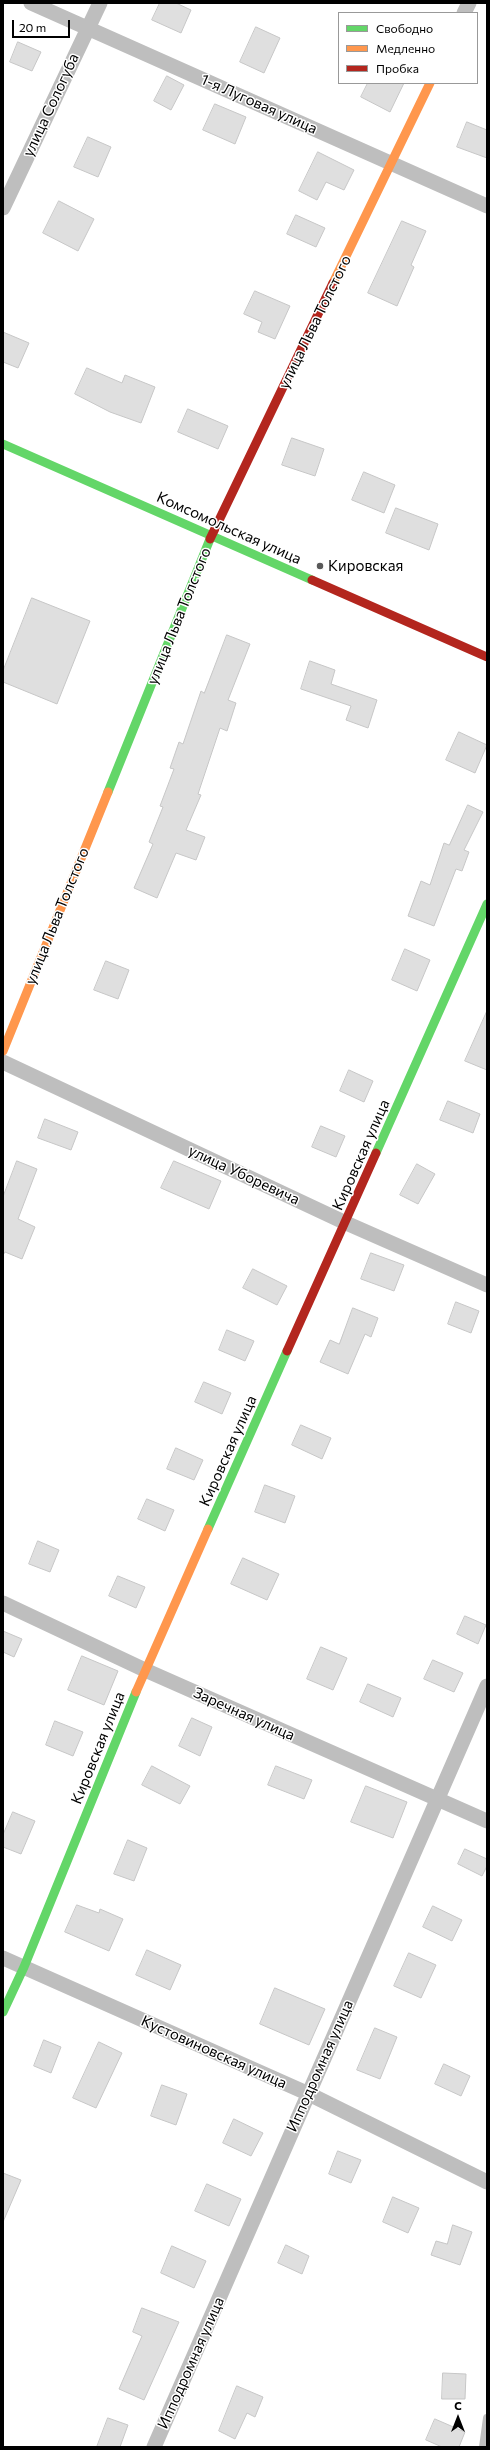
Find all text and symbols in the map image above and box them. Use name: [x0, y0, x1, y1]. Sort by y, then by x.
scale bar: [14, 12, 72, 38]
legend: [338, 12, 478, 84]
text: 20 m: [19, 20, 46, 34]
text: Свободно: [376, 21, 433, 35]
text: Медленно: [376, 41, 435, 55]
street label: улица Сологуба: [19, 51, 83, 159]
text: Пробка: [376, 61, 419, 75]
street label: 1-я Луговая улица: [198, 70, 320, 138]
street label: улица Льва Толстого: [275, 252, 355, 392]
street label: Комсомольская улица: [154, 488, 304, 568]
street label: улица Льва Толстого: [143, 545, 215, 687]
place label: Кировская: [328, 557, 403, 575]
marker: Кировская: [315, 561, 325, 571]
street label: улица Льва Толстого: [21, 845, 93, 987]
street label: Кировская улица: [329, 1097, 393, 1213]
street label: улица Уборевича: [186, 1141, 302, 1209]
street label: Кировская улица: [196, 1393, 260, 1509]
street label: Заречная улица: [190, 1684, 298, 1744]
street label: Кировская улица: [67, 1689, 129, 1807]
street label: Ипподромная улица: [283, 1997, 357, 2135]
street label: Кустовиновская улица: [138, 2012, 290, 2092]
street label: Ипподромная улица: [154, 2294, 228, 2432]
north arrow: [438, 2398, 478, 2438]
text: С: [454, 2399, 462, 2412]

